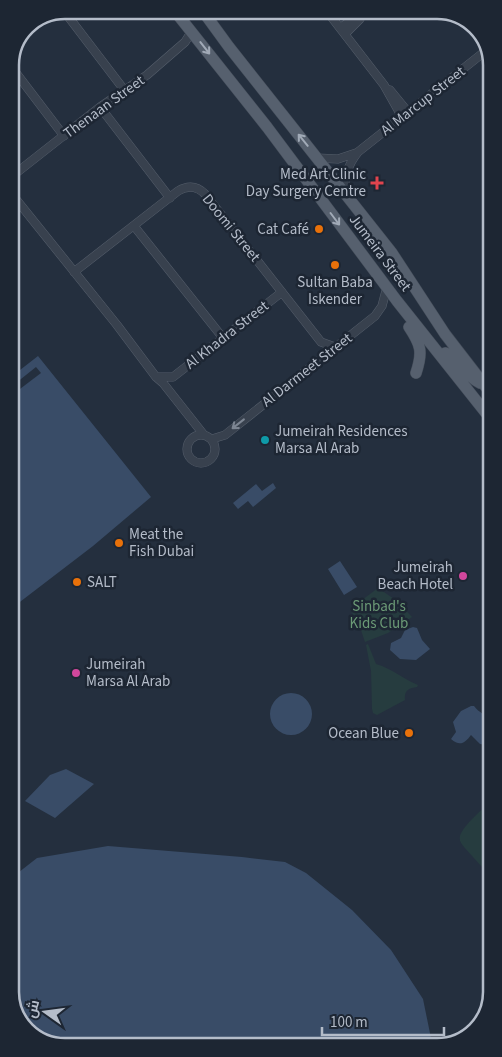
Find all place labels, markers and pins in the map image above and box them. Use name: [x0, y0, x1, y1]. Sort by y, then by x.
place label: Med Art Clinic Day Surgery Centre: [246, 164, 366, 202]
marker: Med Art Clinic Day Surgery Centre: [370, 176, 384, 190]
place label: Cat Café: [257, 219, 309, 240]
marker: Cat Café: [313, 223, 325, 235]
marker: Sultan Baba Iskender: [329, 259, 341, 271]
place label: Sultan Baba Iskender: [297, 272, 373, 310]
place label: Jumeirah Residences Marsa Al Arab: [275, 421, 408, 459]
marker: Jumeirah Residences Marsa Al Arab: [259, 434, 271, 446]
place label: Meat the Fish Dubai: [129, 524, 194, 562]
marker: Meat the Fish Dubai: [113, 537, 125, 549]
place label: Jumeirah Beach Hotel: [378, 557, 453, 595]
marker: Jumeirah Beach Hotel: [457, 570, 469, 582]
place label: SALT: [87, 572, 117, 593]
marker: SALT: [71, 576, 83, 588]
place label: Jumeirah Marsa Al Arab: [86, 654, 170, 692]
marker: Jumeirah Marsa Al Arab: [70, 667, 82, 679]
place label: Ocean Blue: [328, 723, 399, 744]
marker: Ocean Blue: [403, 727, 415, 739]

